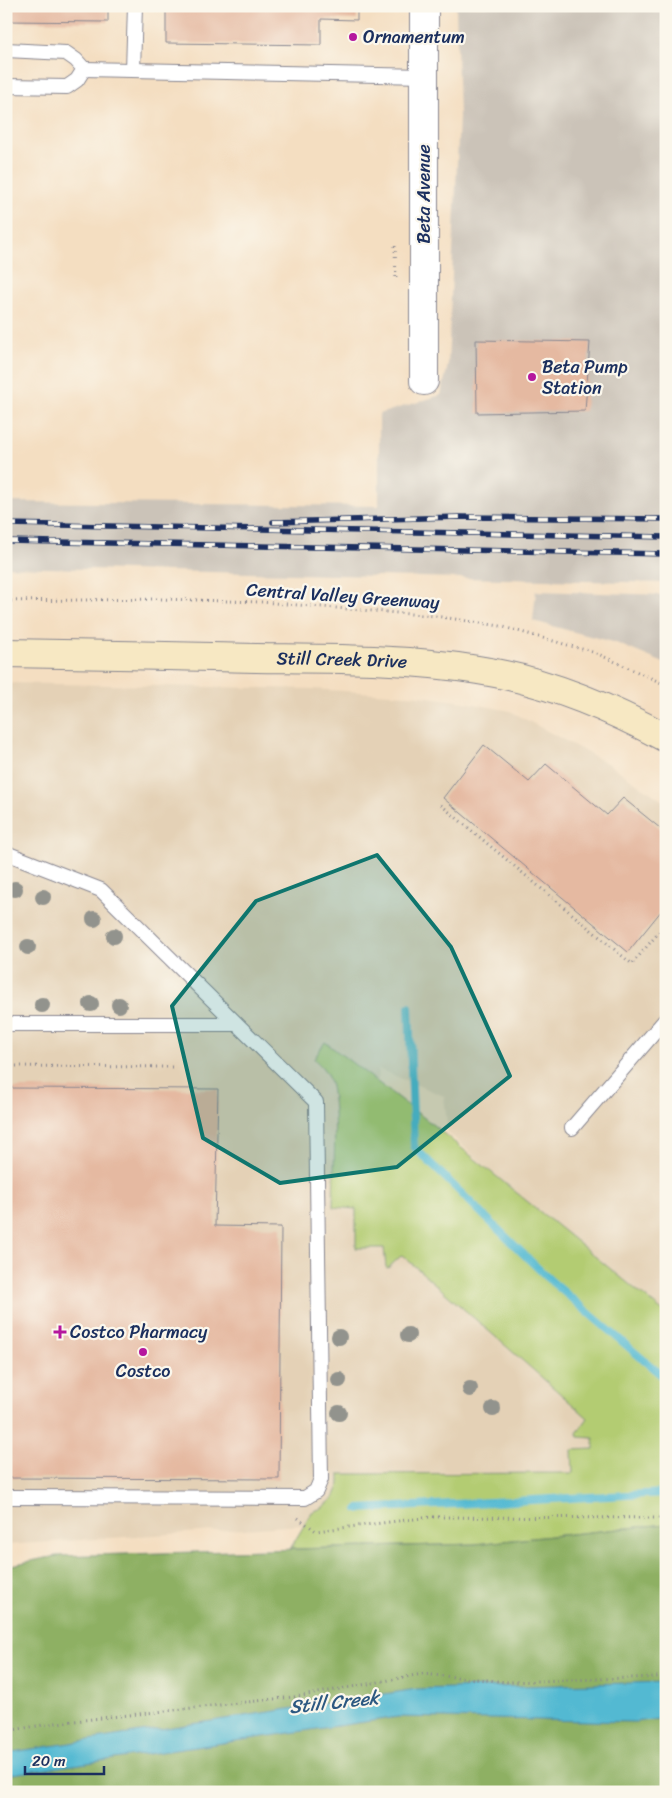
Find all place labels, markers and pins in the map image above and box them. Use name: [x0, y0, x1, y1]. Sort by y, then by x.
place label: Ornamentum: [363, 21, 465, 53]
marker: Ornamentum: [347, 31, 359, 43]
place label: Beta Pump Station: [542, 351, 628, 404]
marker: Beta Pump Station: [526, 371, 538, 383]
place label: Costco Pharmacy: [70, 1316, 208, 1348]
marker: Costco Pharmacy: [54, 1326, 66, 1338]
marker: Costco: [137, 1346, 149, 1358]
place label: Costco: [116, 1355, 170, 1387]

